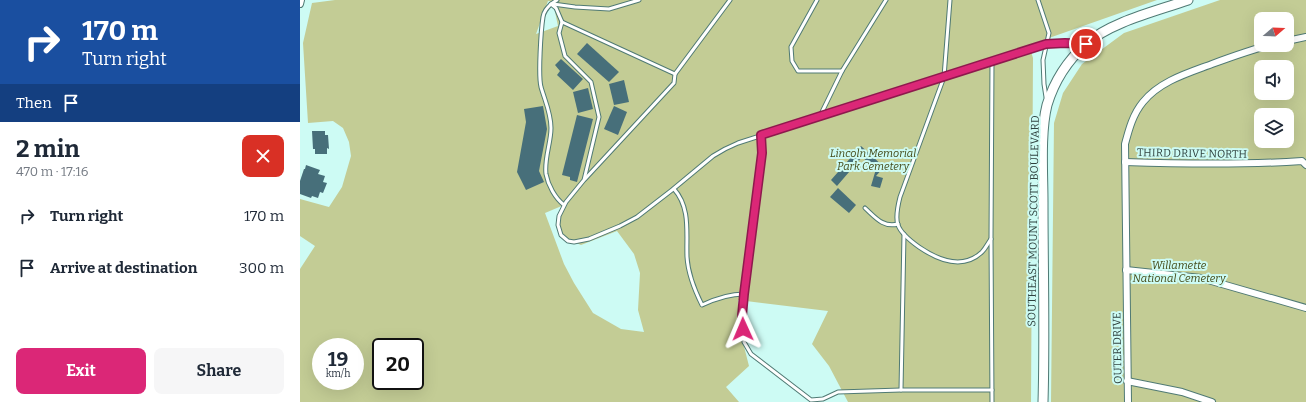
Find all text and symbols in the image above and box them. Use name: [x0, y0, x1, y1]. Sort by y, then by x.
north arrow: [1254, 12, 1294, 52]
map controls: [1254, 12, 1294, 148]
text: 170 m: [82, 14, 158, 47]
icon: right: [16, 16, 68, 68]
pin: [1069, 27, 1103, 61]
icon: arrive: [1075, 33, 1097, 55]
text: Turn right: [82, 48, 167, 70]
button: sound: [1254, 60, 1294, 100]
icon: arrive: [60, 92, 82, 114]
text: Then: [16, 94, 52, 112]
button: layers: [1254, 108, 1294, 148]
street label: SOUTHEAST MOUNT SCOTT BOULEVARD: [1025, 115, 1042, 327]
text: 2 min: [16, 135, 80, 163]
button: close: [242, 135, 284, 177]
street label: THIRD DRIVE NORTH: [1137, 146, 1247, 161]
park label: Lincoln Memorial Park Cemetery: [830, 147, 916, 173]
text: 470 m · 17:16: [16, 164, 88, 179]
icon: right: [16, 205, 38, 227]
text: Turn right: [50, 207, 123, 225]
text: 170 m: [244, 207, 284, 225]
icon: arrive: [16, 257, 38, 279]
text: Arrive at destination: [50, 259, 197, 277]
text: 300 m: [239, 259, 284, 277]
park label: Willamette National Cemetery: [1133, 259, 1227, 285]
position arrow: [722, 308, 764, 350]
street label: OUTER DRIVE: [1110, 312, 1125, 384]
speed limit sign: 20: [372, 338, 424, 390]
text: 19: [328, 347, 348, 371]
button: Exit: [16, 348, 146, 394]
button: Share: [154, 348, 284, 394]
text: km/h: [326, 368, 350, 380]

